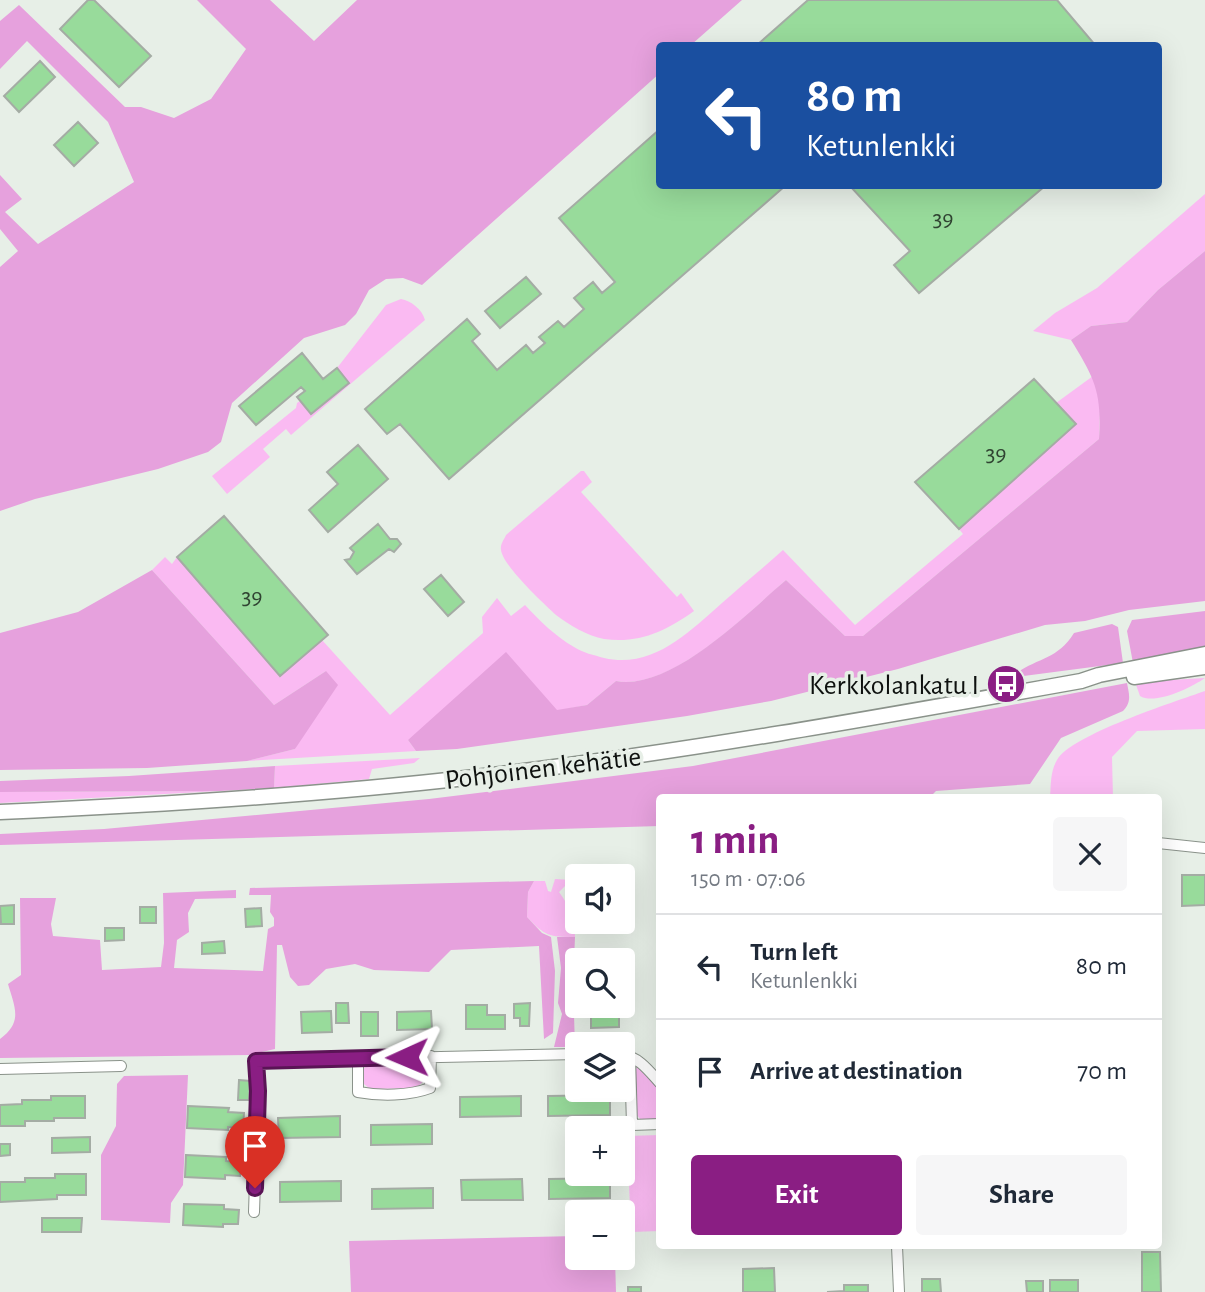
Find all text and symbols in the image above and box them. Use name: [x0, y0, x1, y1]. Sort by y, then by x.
icon: left: [691, 70, 782, 161]
text: 80 m: [806, 72, 903, 121]
text: Ketunlenkki: [806, 130, 956, 162]
house number: 39: [932, 207, 954, 231]
house number: 39: [985, 442, 1007, 466]
house number: 39: [241, 585, 263, 609]
bus stop icon: Kerkkolankatu I: [985, 663, 1027, 705]
place label: Kerkkolankatu I: [809, 672, 979, 700]
street label: Pohjoinen kehätie: [444, 743, 643, 795]
button: close: [1053, 817, 1127, 891]
text: 1 min: [691, 819, 780, 861]
map controls: [565, 864, 635, 1270]
button: sound: [565, 864, 635, 934]
text: 150 m · 07:06: [691, 868, 806, 891]
text: Turn left: [750, 939, 838, 965]
button: search: [565, 948, 635, 1018]
icon: left: [691, 948, 729, 986]
text: 80 m: [1076, 953, 1127, 979]
text: Ketunlenkki: [750, 970, 858, 993]
position arrow: [370, 1020, 444, 1094]
button: layers: [565, 1032, 635, 1102]
icon: arrive: [691, 1053, 729, 1091]
text: Arrive at destination: [750, 1058, 963, 1084]
text: 70 m: [1077, 1058, 1127, 1084]
pin: [225, 1116, 285, 1188]
button: +: [565, 1116, 635, 1186]
icon: arrive: [236, 1127, 274, 1165]
button: Exit: [691, 1155, 902, 1235]
button: Share: [916, 1155, 1127, 1235]
button: −: [565, 1200, 635, 1270]

